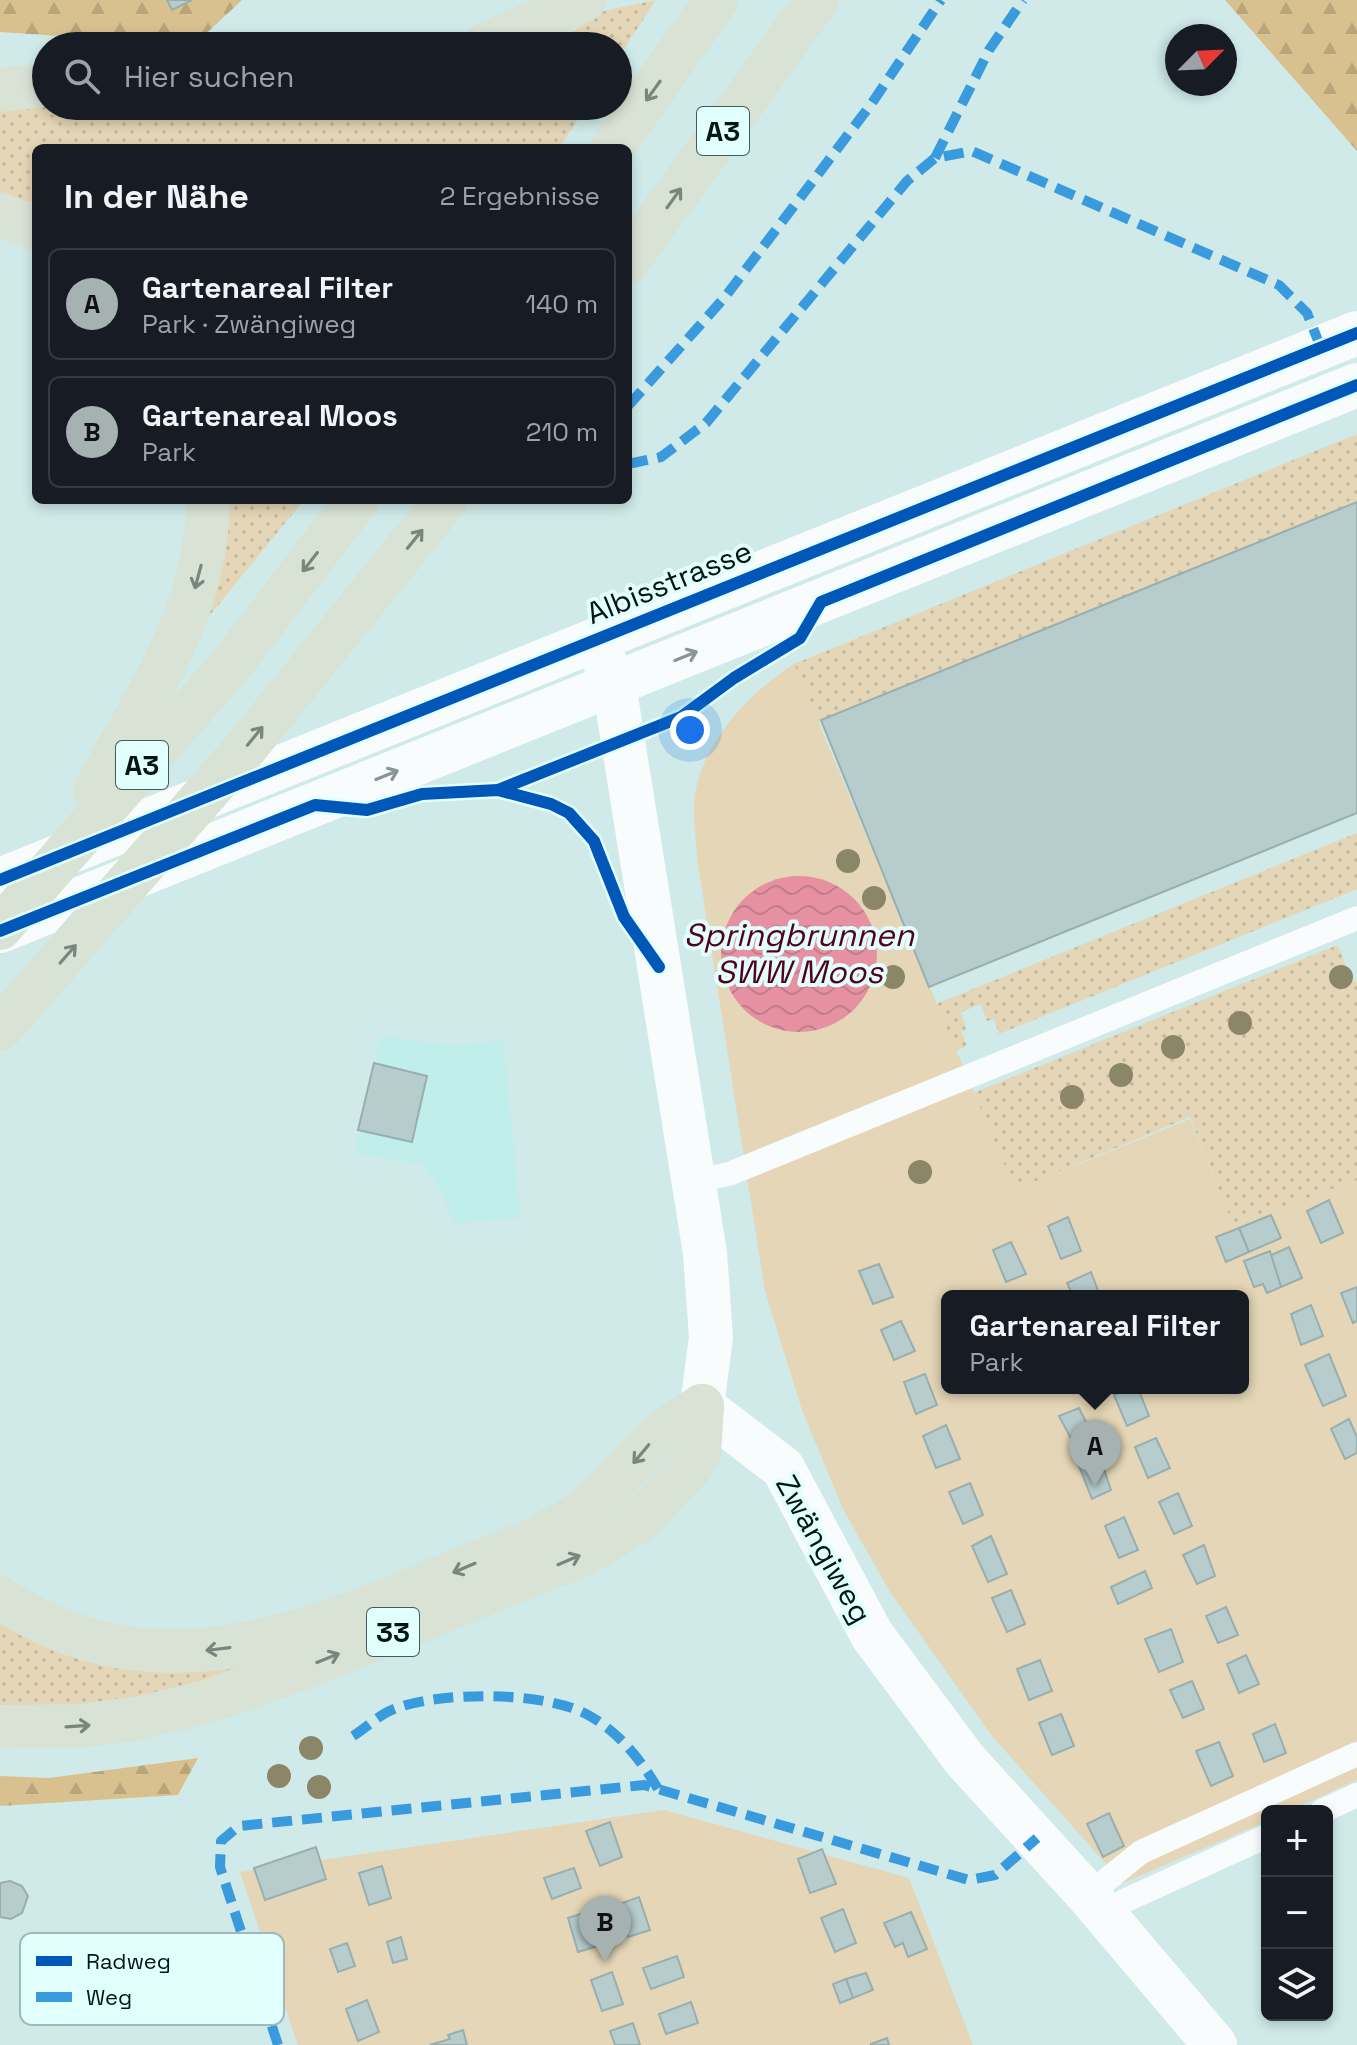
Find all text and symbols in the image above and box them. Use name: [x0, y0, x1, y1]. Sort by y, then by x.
north arrow: [1165, 24, 1237, 96]
search box: [32, 32, 632, 120]
icon: search: [60, 54, 104, 98]
text: Hier suchen: [124, 57, 294, 96]
one-way arrow: [645, 79, 661, 101]
road number: A3: [697, 107, 749, 155]
text: In der Nähe: [64, 175, 249, 218]
text: 2 Ergebnisse: [440, 179, 600, 213]
one-way arrow: [666, 188, 682, 210]
text: Gartenareal Filter: [142, 268, 393, 307]
text: A: [84, 287, 100, 321]
text: 140 m: [525, 287, 598, 321]
text: Park · Zwängiweg: [142, 307, 356, 341]
text: Gartenareal Moos: [142, 396, 398, 435]
text: B: [83, 415, 101, 449]
text: 210 m: [526, 415, 598, 449]
text: Park: [142, 435, 196, 469]
one-way arrow: [407, 529, 424, 550]
street label: Albisstrasse: [580, 531, 758, 633]
one-way arrow: [301, 551, 319, 572]
one-way arrow: [190, 564, 205, 589]
one-way arrow: [673, 648, 698, 662]
your location: [670, 710, 710, 750]
one-way arrow: [246, 726, 264, 747]
road number: A3: [116, 741, 168, 789]
one-way arrow: [374, 767, 399, 782]
water label: Springbrunnen SWW Moos: [684, 915, 916, 992]
one-way arrow: [58, 945, 76, 965]
popup: [941, 1290, 1249, 1394]
text: Gartenareal Filter: [969, 1306, 1221, 1345]
text: Park: [969, 1345, 1023, 1379]
pin: A: [1069, 1420, 1121, 1486]
one-way arrow: [632, 1443, 650, 1463]
street label: Zwängiweg: [767, 1468, 881, 1630]
one-way arrow: [556, 1552, 580, 1567]
one-way arrow: [452, 1562, 477, 1577]
road number: 33: [367, 1608, 419, 1656]
one-way arrow: [205, 1642, 232, 1657]
one-way arrow: [315, 1650, 340, 1664]
one-way arrow: [64, 1718, 91, 1733]
map controls: [1261, 1805, 1333, 2021]
button: +: [1261, 1805, 1333, 1877]
button: −: [1261, 1877, 1333, 1949]
pin: B: [579, 1896, 631, 1962]
legend: [20, 1933, 284, 2025]
text: Radweg: [86, 1947, 171, 1975]
button: layers: [1261, 1949, 1333, 2021]
text: Weg: [86, 1983, 132, 2011]

